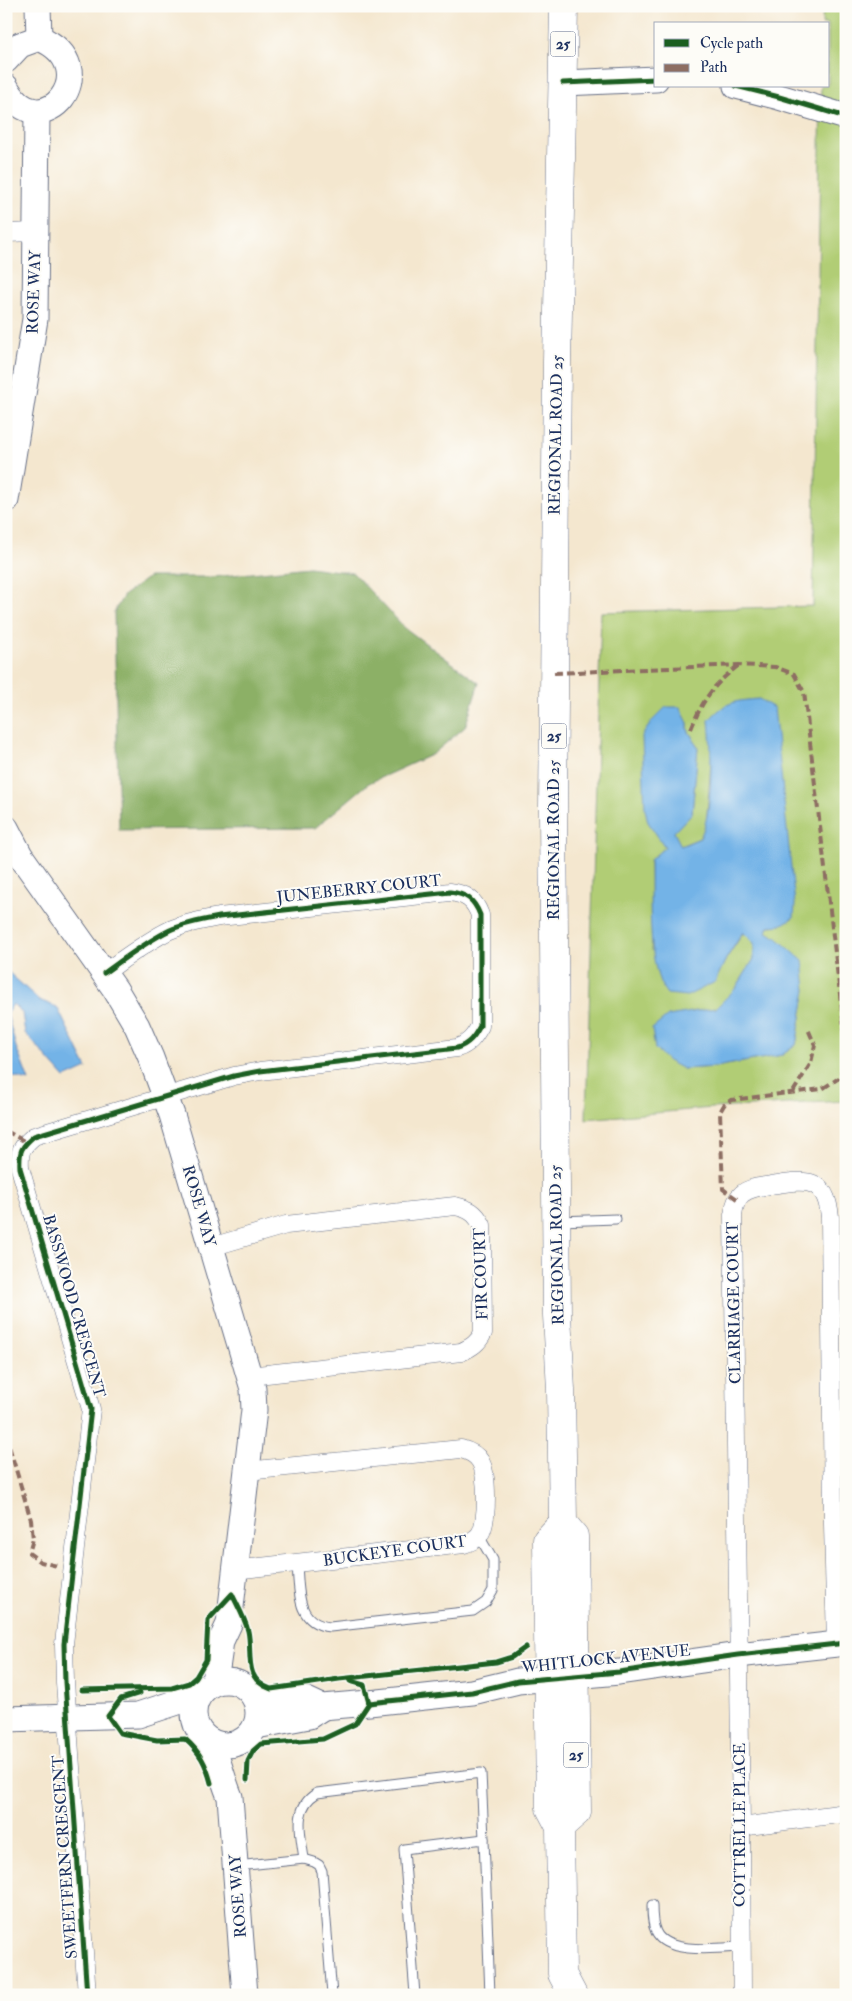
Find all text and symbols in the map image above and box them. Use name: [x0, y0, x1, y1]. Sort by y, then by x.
legend: [654, 22, 830, 88]
road number: 25: [550, 32, 576, 56]
text: Cycle path: [700, 34, 763, 54]
text: Path: [700, 58, 727, 77]
street label: ROSE WAY: [23, 249, 45, 334]
street label: REGIONAL ROAD 25: [545, 355, 567, 515]
road number: 25: [542, 724, 566, 748]
street label: REGIONAL ROAD 25: [544, 760, 564, 920]
street label: JUNEBERRY COURT: [275, 870, 443, 909]
street label: ROSE WAY: [178, 1163, 220, 1250]
street label: REGIONAL ROAD 25: [546, 1165, 568, 1325]
street label: BASSWOOD CRESCENT: [38, 1212, 110, 1400]
street label: CLARRIAGE COURT: [723, 1221, 745, 1384]
street label: FIR COURT: [469, 1227, 493, 1320]
street label: BUCKEYE COURT: [322, 1531, 468, 1571]
street label: WHITLOCK AVENUE: [519, 1640, 692, 1678]
road number: 25: [564, 1742, 588, 1768]
street label: COTTRELLE PLACE: [730, 1743, 750, 1907]
street label: SWEETFERN CRESCENT: [48, 1754, 82, 1959]
street label: ROSE WAY: [225, 1852, 251, 1939]

